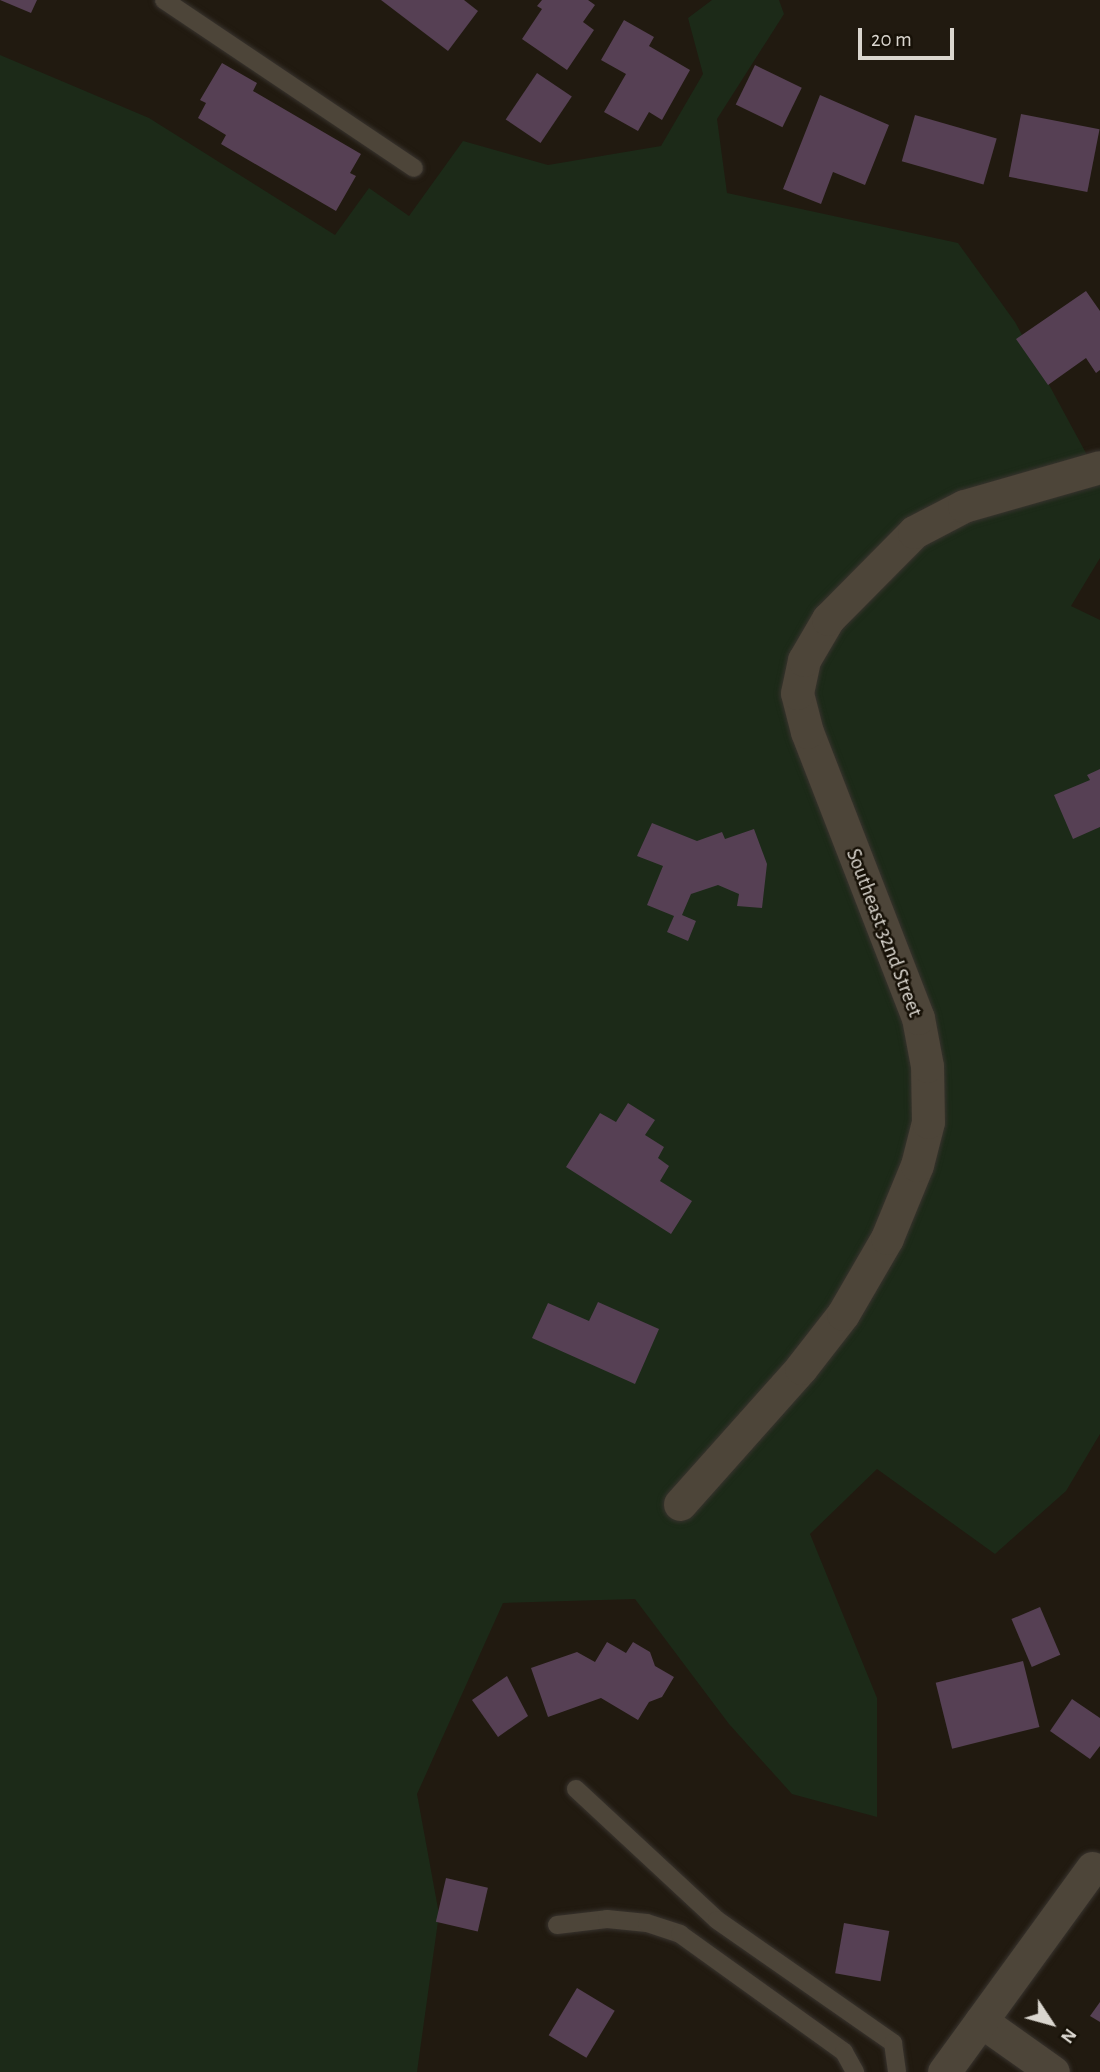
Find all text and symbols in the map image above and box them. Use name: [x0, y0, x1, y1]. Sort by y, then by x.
scale bar: [862, 14, 958, 58]
text: 20 m: [871, 29, 912, 50]
street label: Southeast 32nd Street: [840, 845, 928, 1021]
north arrow: [1016, 1988, 1086, 2058]
text: N: [1057, 2025, 1080, 2047]

